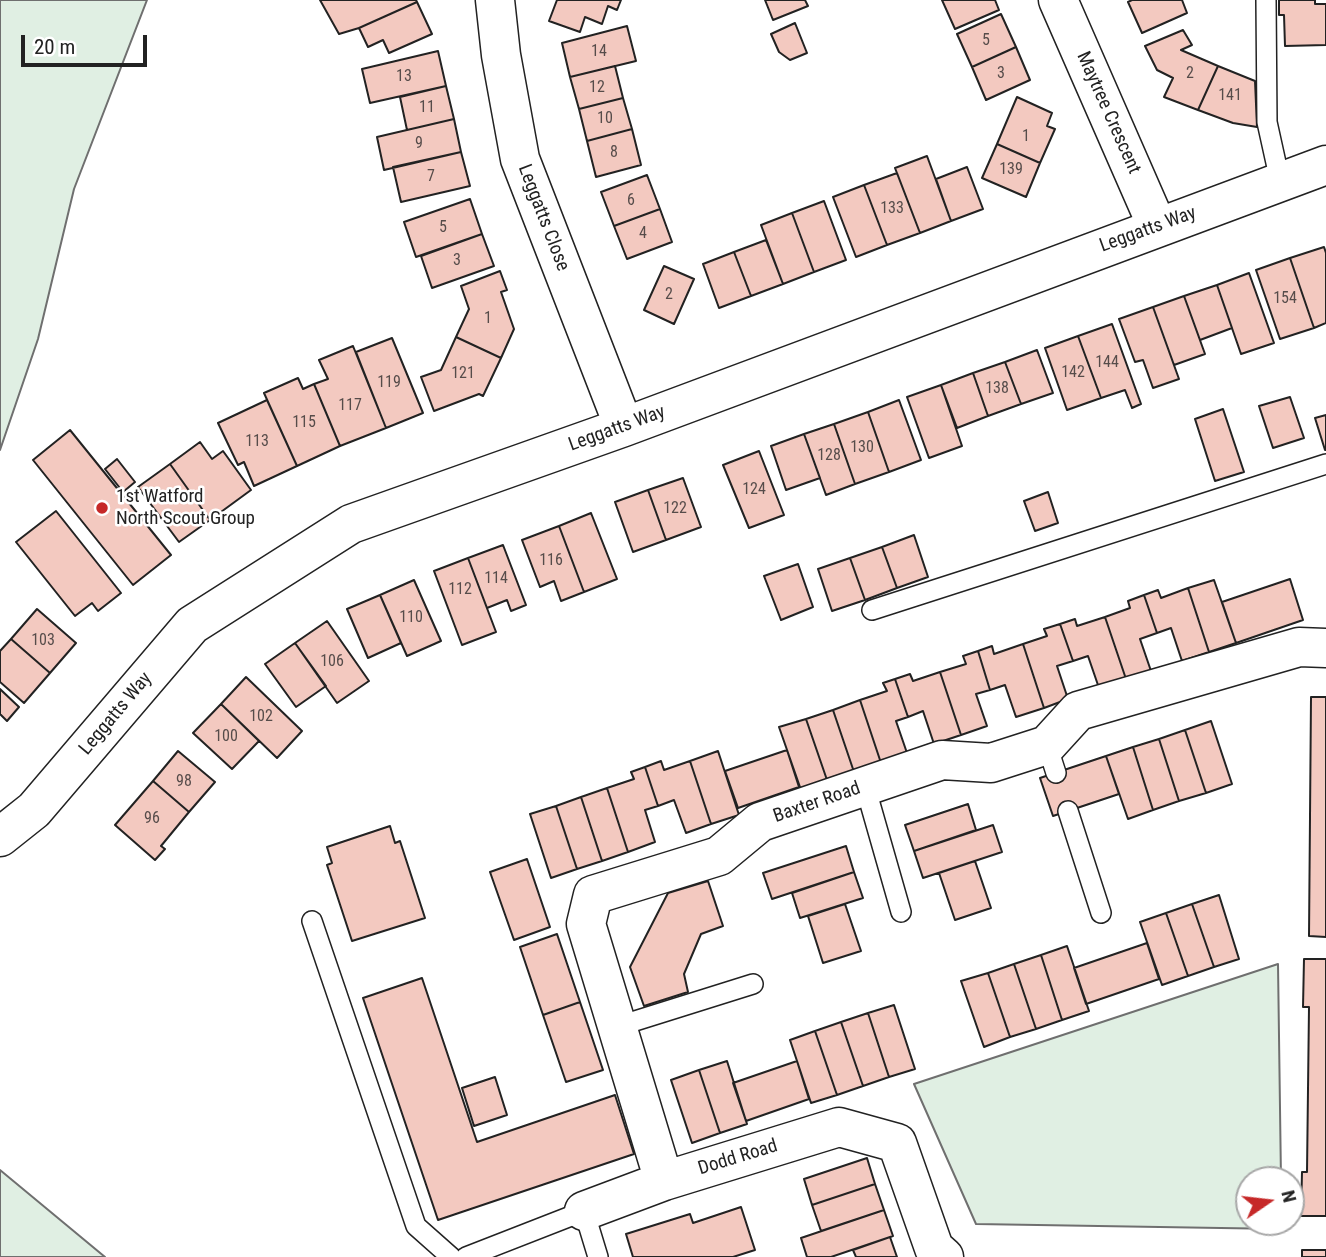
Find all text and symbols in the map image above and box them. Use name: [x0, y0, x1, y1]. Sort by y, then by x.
scale bar: [24, 21, 150, 65]
house number: 5: [982, 31, 990, 51]
text: 20 m: [34, 35, 75, 59]
house number: 14: [591, 42, 607, 62]
street label: Maytree Crescent: [1071, 48, 1145, 178]
house number: 3: [997, 64, 1005, 84]
house number: 2: [1186, 64, 1194, 84]
house number: 13: [396, 67, 412, 87]
house number: 12: [589, 78, 605, 98]
house number: 141: [1218, 86, 1242, 106]
house number: 11: [419, 98, 435, 118]
house number: 10: [597, 109, 613, 129]
house number: 1: [1022, 127, 1030, 147]
house number: 9: [415, 134, 423, 154]
house number: 8: [610, 143, 618, 163]
house number: 139: [999, 160, 1023, 180]
street label: Leggatts Close: [512, 161, 574, 275]
house number: 7: [427, 167, 435, 187]
house number: 6: [627, 191, 635, 211]
house number: 133: [880, 199, 904, 219]
street label: Leggatts Way: [1097, 202, 1199, 258]
house number: 5: [439, 218, 447, 238]
house number: 4: [639, 224, 647, 244]
house number: 3: [453, 251, 461, 271]
house number: 2: [665, 285, 673, 305]
house number: 154: [1273, 289, 1297, 309]
house number: 1: [484, 309, 492, 329]
house number: 144: [1095, 353, 1119, 373]
house number: 142: [1061, 363, 1085, 383]
house number: 121: [451, 364, 475, 384]
house number: 119: [377, 373, 401, 393]
house number: 138: [985, 379, 1009, 399]
house number: 117: [338, 396, 362, 416]
street label: Leggatts Way: [566, 401, 668, 457]
house number: 115: [292, 413, 316, 433]
house number: 113: [245, 432, 269, 452]
house number: 130: [850, 438, 874, 458]
house number: 128: [817, 446, 841, 466]
house number: 124: [742, 480, 766, 500]
place label: 1st Watford North Scout Group: [116, 486, 255, 530]
house number: 122: [663, 499, 687, 519]
marker: 1st Watford North Scout Group: [94, 500, 110, 516]
house number: 116: [539, 551, 563, 571]
house number: 114: [484, 569, 508, 589]
house number: 112: [448, 580, 472, 600]
house number: 110: [399, 608, 423, 628]
house number: 103: [31, 631, 55, 651]
house number: 106: [320, 652, 344, 672]
street label: Leggatts Way: [75, 668, 157, 760]
house number: 102: [249, 707, 273, 727]
house number: 100: [214, 727, 238, 747]
house number: 98: [176, 772, 192, 792]
street label: Baxter Road: [770, 777, 864, 829]
house number: 96: [144, 809, 160, 829]
street label: Dodd Road: [696, 1135, 780, 1181]
north arrow: [1235, 1166, 1305, 1236]
text: N: [1276, 1188, 1301, 1205]

